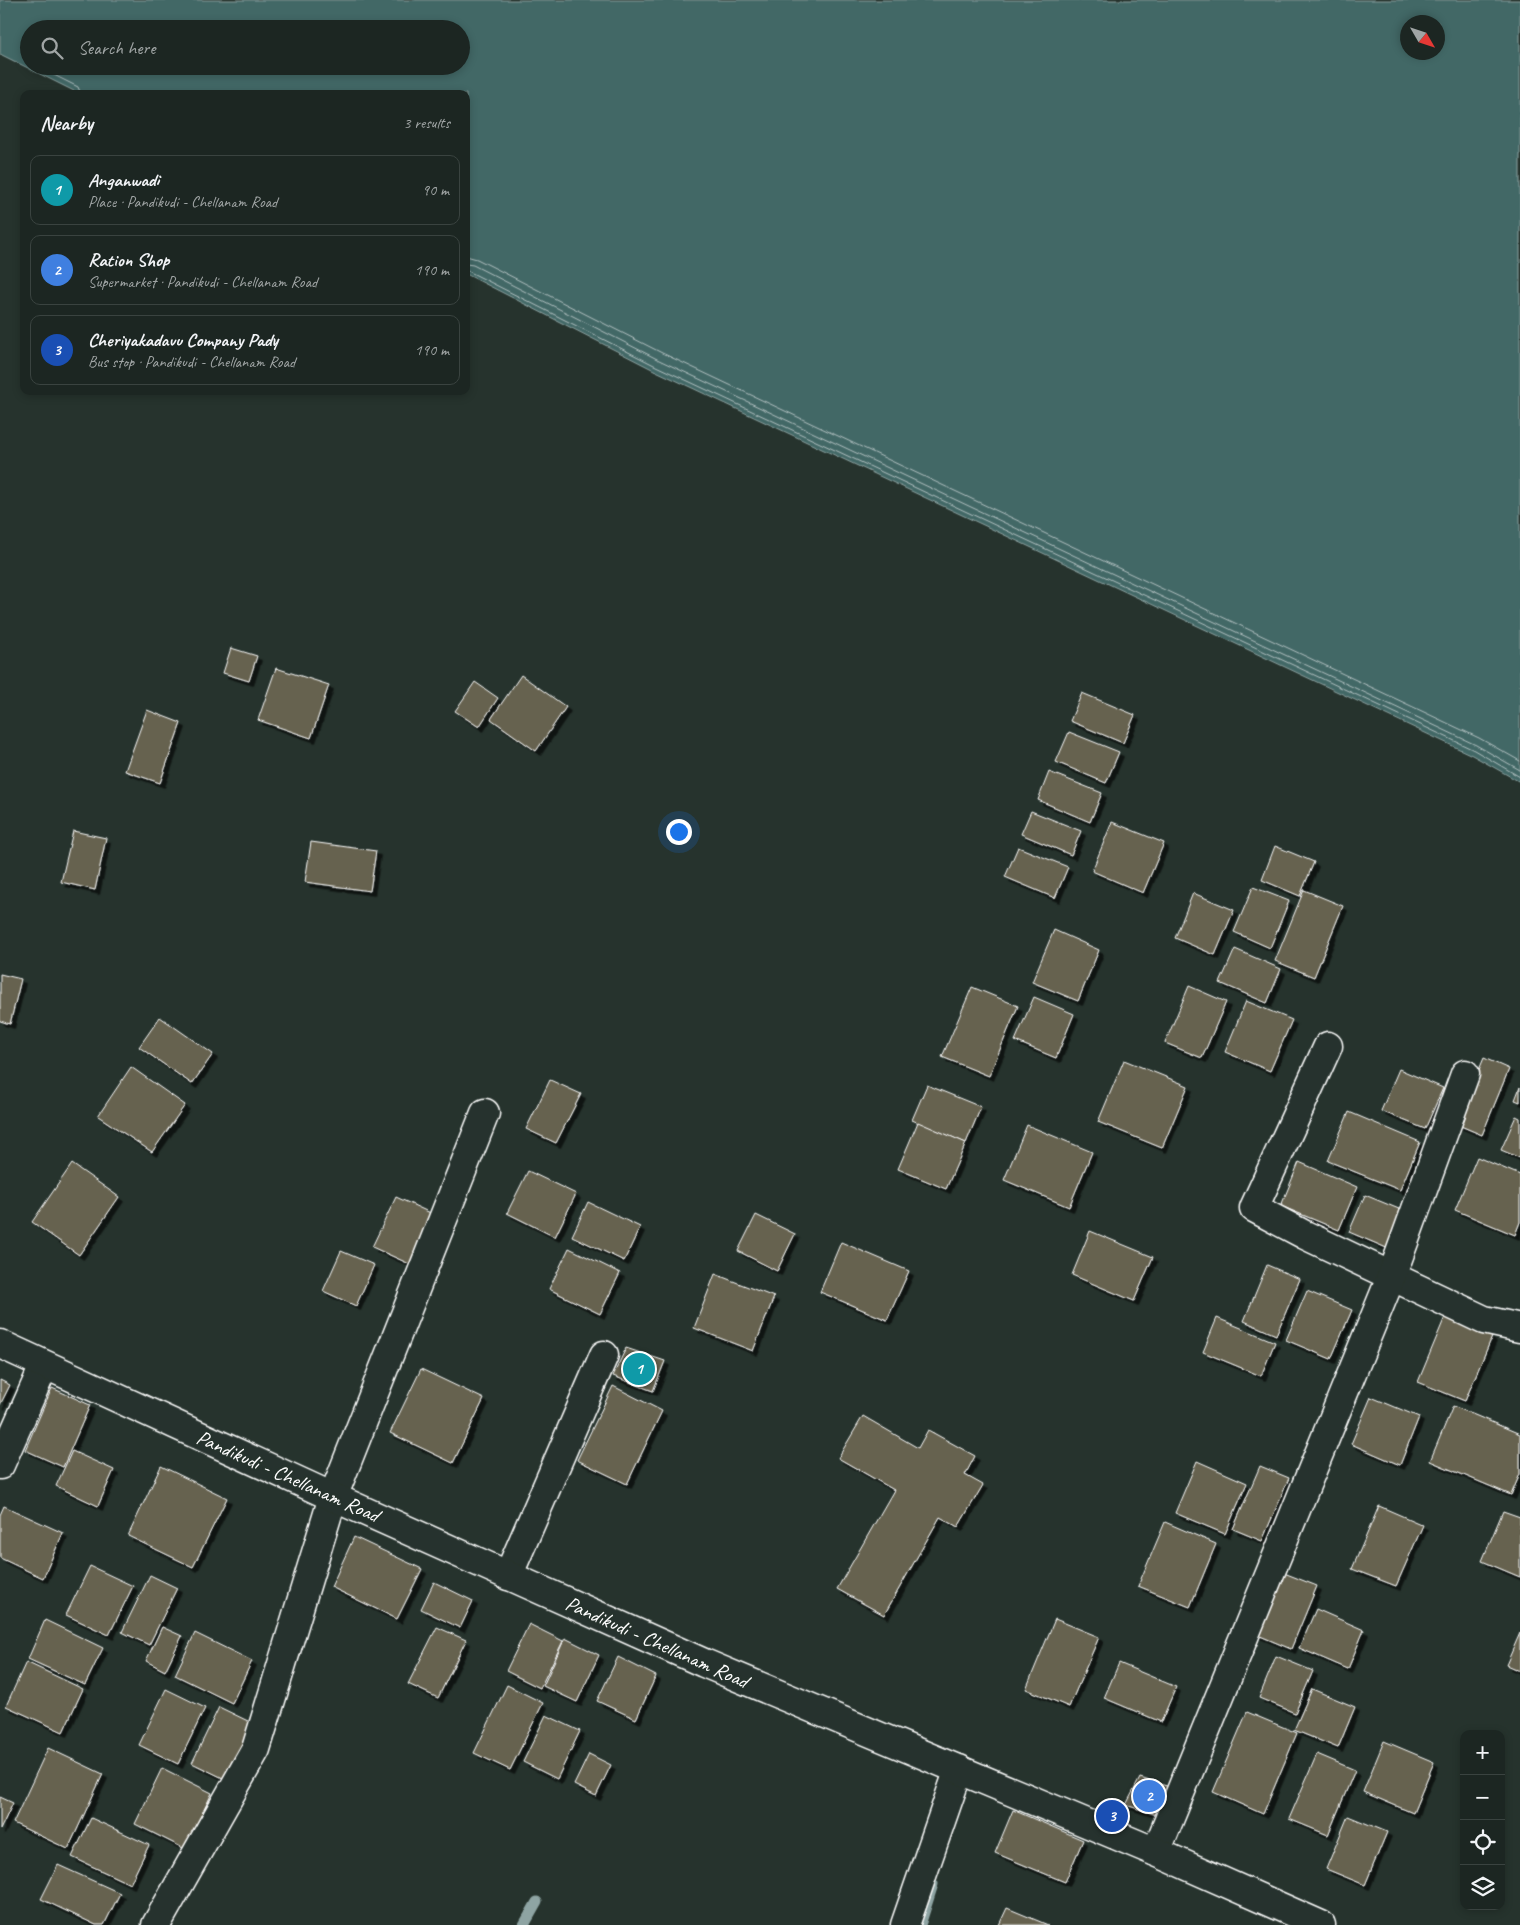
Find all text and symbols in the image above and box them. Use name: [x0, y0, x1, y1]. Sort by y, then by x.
north arrow: [1400, 15, 1445, 60]
search box: [20, 20, 470, 75]
icon: search: [38, 34, 66, 62]
text: Search here: [78, 36, 155, 60]
text: Nearby: [40, 110, 93, 136]
text: 3 results: [403, 113, 450, 133]
text: Anganwadi: [88, 168, 159, 192]
text: 1: [53, 180, 61, 200]
text: 90 m: [422, 180, 449, 200]
text: Place · Pandikudi - Chellanam Road: [88, 192, 277, 212]
text: Ration Shop: [88, 248, 169, 272]
text: 2: [53, 260, 61, 280]
text: 190 m: [415, 260, 449, 280]
text: Supermarket · Pandikudi - Chellanam Road: [88, 272, 317, 292]
text: Cheriyakadavu Company Pady: [88, 328, 278, 352]
text: 3: [53, 340, 61, 360]
text: 190 m: [415, 340, 449, 360]
text: Bus stop · Pandikudi - Chellanam Road: [88, 352, 295, 372]
your location: [666, 819, 692, 845]
pin: 1: [623, 1350, 655, 1388]
street label: Pandikudi - Chellanam Road: [193, 1424, 386, 1529]
street label: Pandikudi - Chellanam Road: [562, 1590, 755, 1695]
map controls: [1460, 1730, 1505, 1910]
button: +: [1460, 1730, 1505, 1775]
button: −: [1460, 1775, 1505, 1820]
pin: 2: [1133, 1777, 1165, 1815]
pin: 3: [1096, 1797, 1128, 1835]
button: locate: [1460, 1820, 1505, 1865]
button: layers: [1460, 1865, 1505, 1910]

